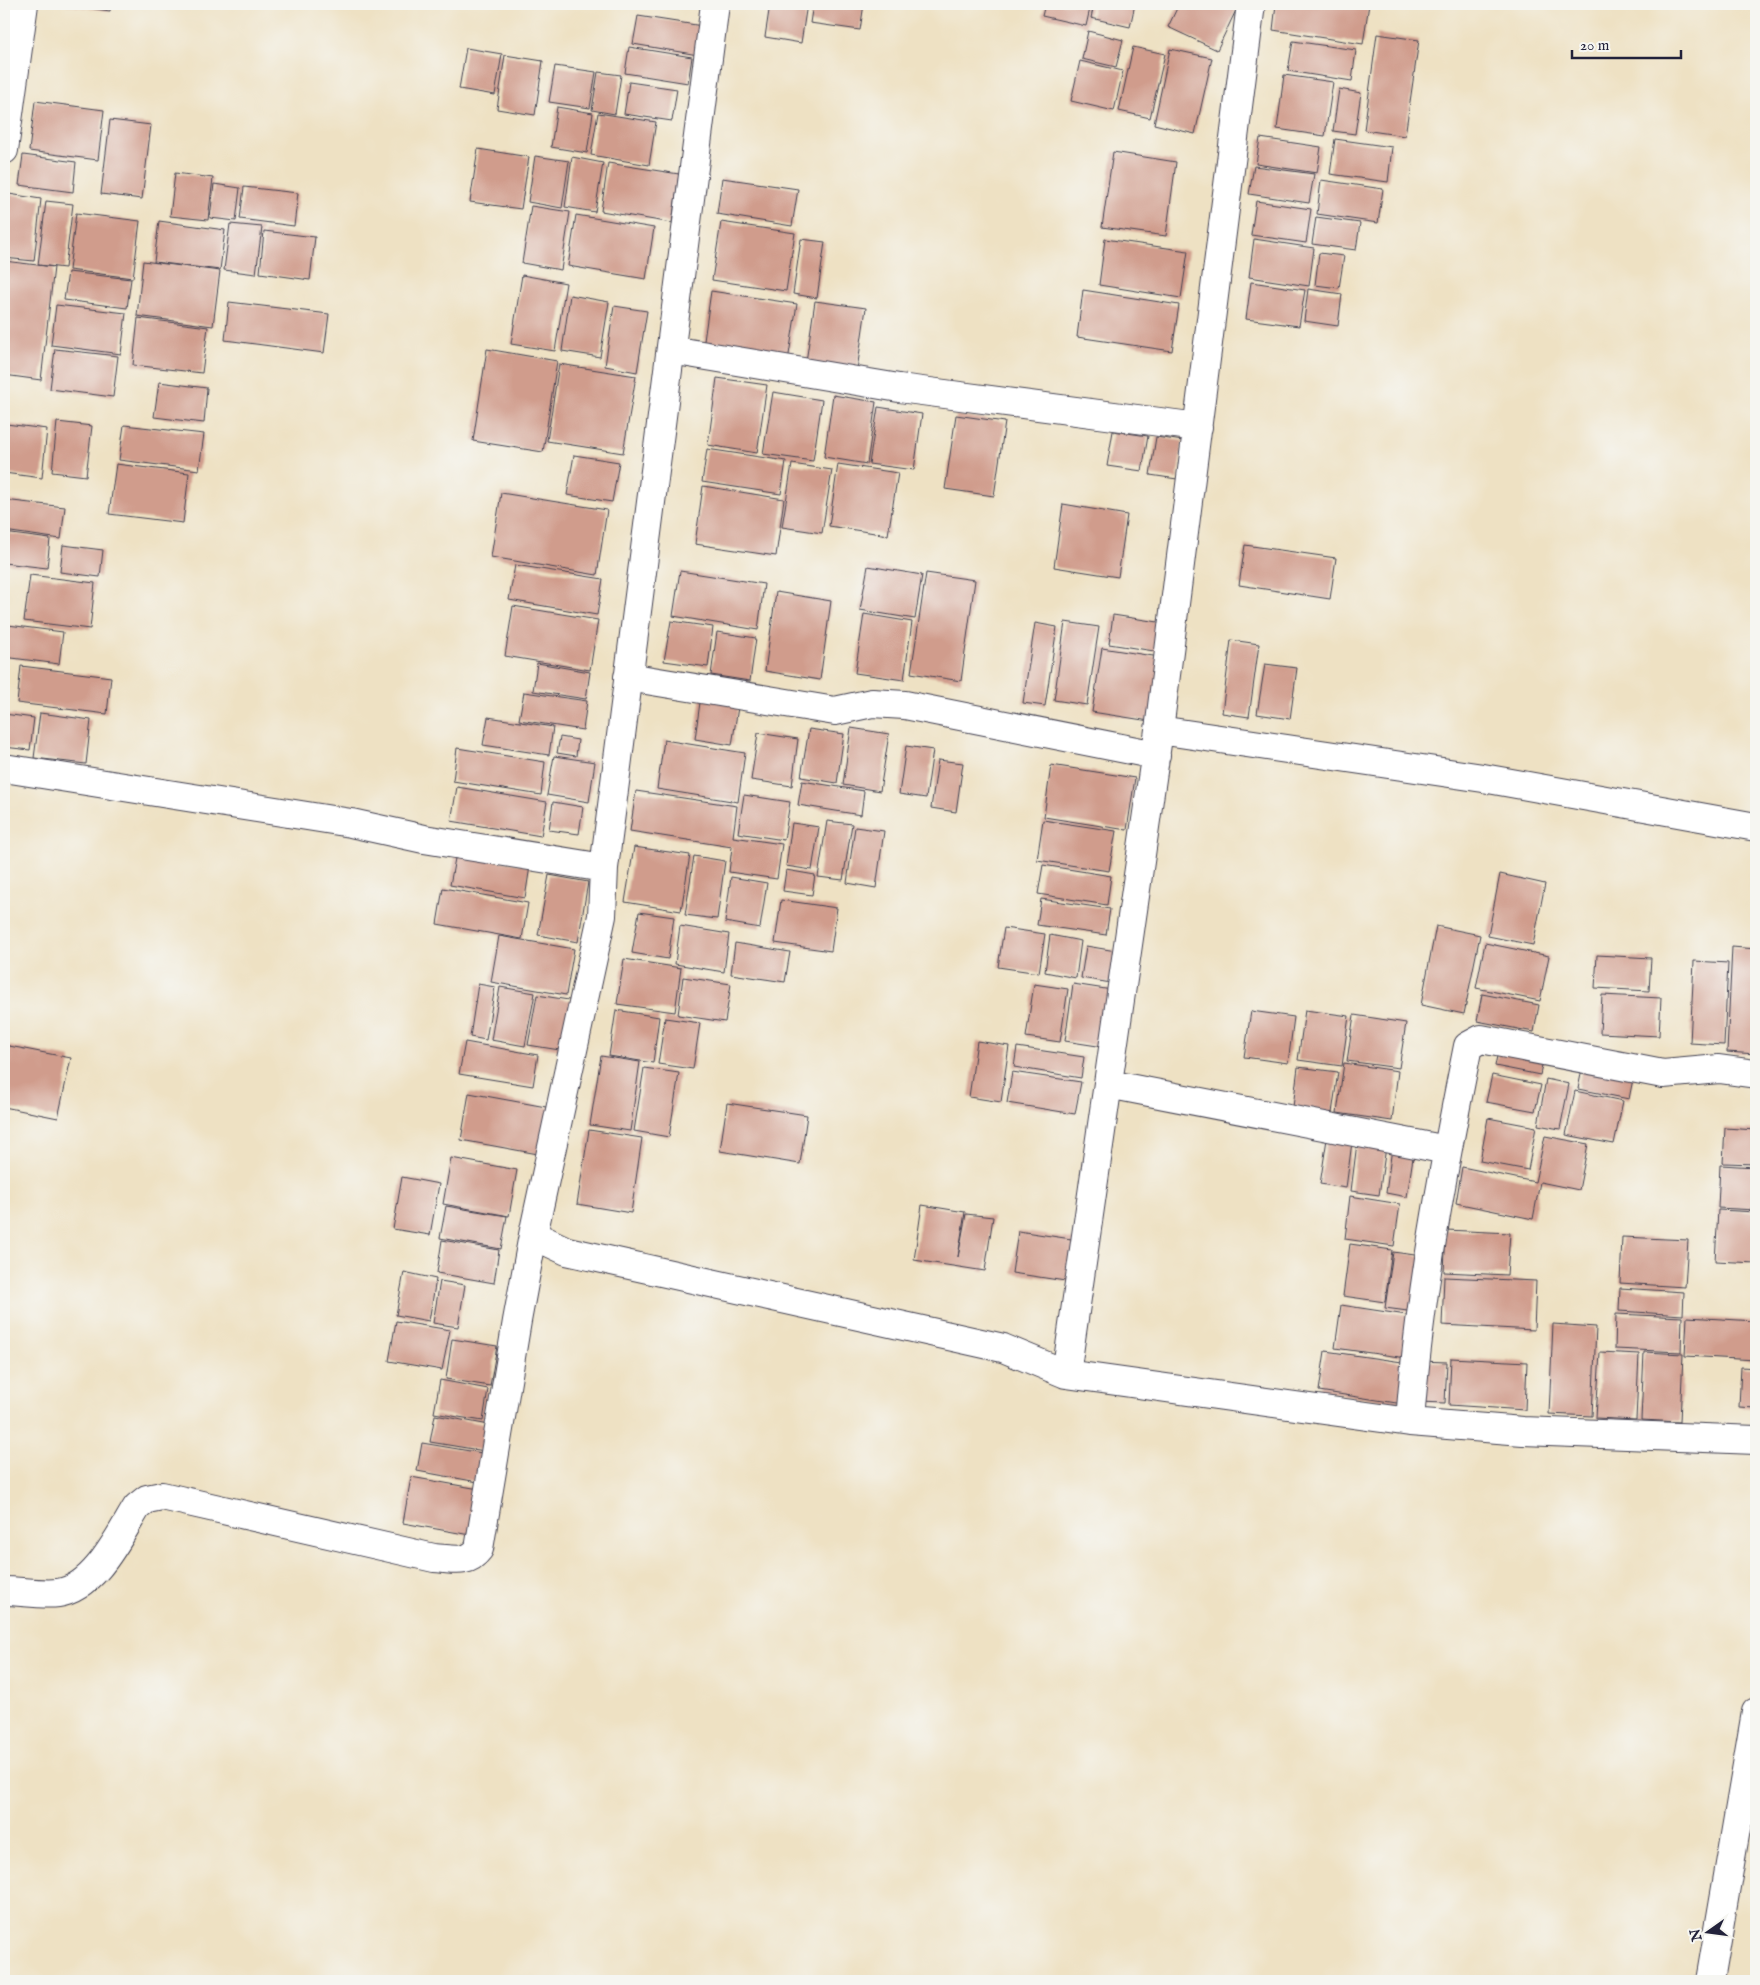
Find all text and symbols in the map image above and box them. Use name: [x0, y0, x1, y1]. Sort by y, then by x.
scale bar: [1572, 28, 1681, 60]
text: 20 m: [1580, 36, 1610, 55]
north arrow: [1682, 1908, 1732, 1958]
text: N: [1686, 1927, 1707, 1944]

